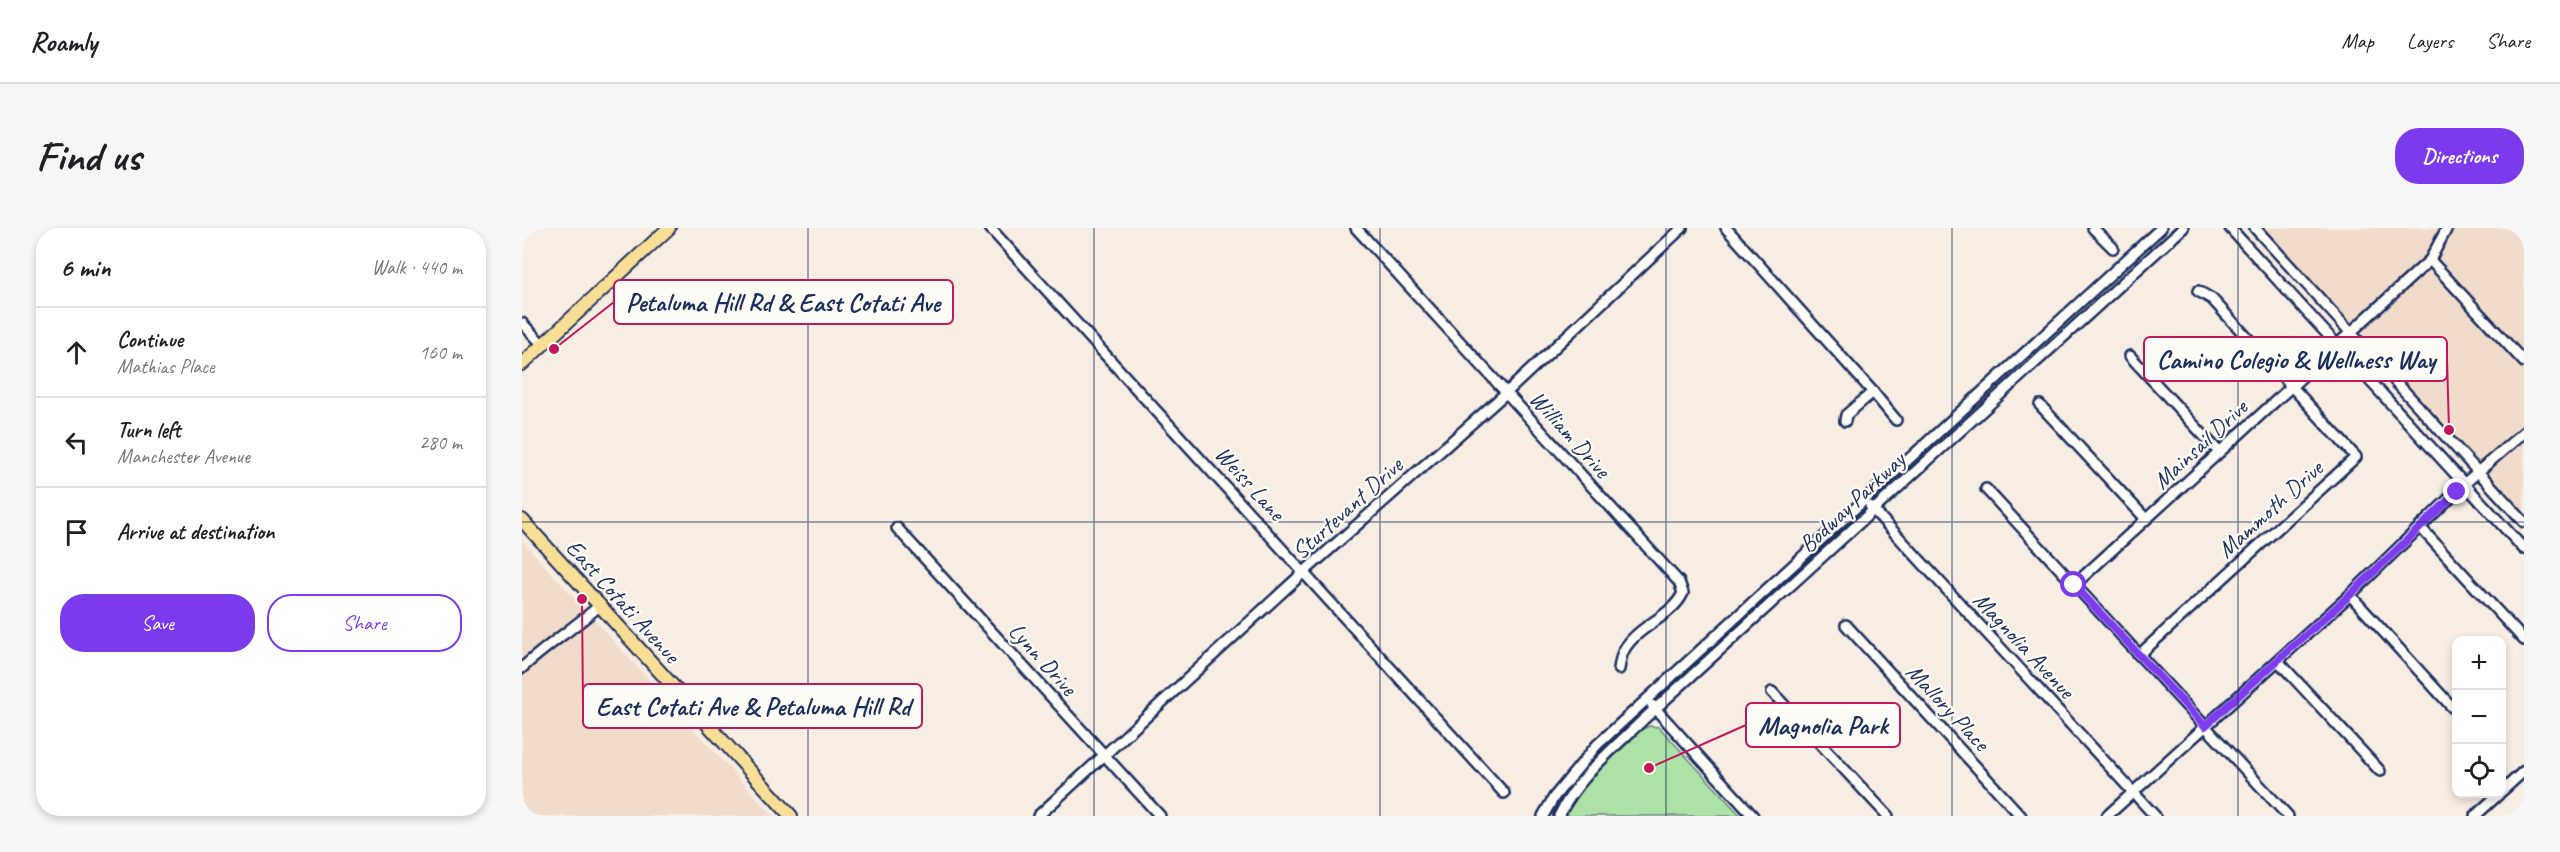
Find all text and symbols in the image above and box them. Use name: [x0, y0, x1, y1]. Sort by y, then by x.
text: Roamly: [30, 24, 97, 59]
text: Map: [2341, 28, 2374, 54]
text: Layers: [2407, 28, 2453, 54]
text: Share: [2486, 28, 2530, 54]
button: Directions: [2395, 128, 2524, 184]
text: Find us: [36, 130, 141, 183]
text: 6 min: [60, 251, 110, 284]
text: Walk · 440 m: [372, 255, 462, 280]
callout: Petaluma Hill Rd & East Cotati Ave: [614, 280, 953, 324]
text: Petaluma Hill Rd & East Cotati Ave: [626, 286, 942, 319]
text: Continue: [117, 326, 183, 354]
icon: ahead: [60, 336, 93, 369]
callout: Camino Colegio & Wellness Way: [2144, 337, 2447, 381]
text: 160 m: [419, 340, 462, 365]
text: Camino Colegio & Wellness Way: [2157, 343, 2438, 376]
text: Mathias Place: [117, 354, 215, 379]
street label: William Drive: [1523, 384, 1619, 486]
street label: Mainsail Drive: [2146, 391, 2255, 495]
text: Turn left: [117, 416, 181, 444]
icon: left: [60, 426, 93, 459]
text: 280 m: [419, 430, 462, 455]
street label: Weiss Lane: [1209, 439, 1293, 528]
text: Manchester Avenue: [117, 444, 250, 469]
street label: Bodway Parkway: [1793, 444, 1913, 559]
street label: Sturtevant Drive: [1285, 449, 1410, 566]
street label: Mammoth Drive: [2211, 452, 2331, 564]
route end: [2443, 478, 2469, 504]
icon: arrive: [60, 516, 93, 549]
text: Arrive at destination: [117, 518, 274, 546]
street label: East Cotati Avenue: [560, 533, 688, 671]
route start: [2060, 571, 2086, 597]
street label: Magnolia Avenue: [1967, 585, 2083, 706]
button: Save: [60, 594, 255, 652]
button: Share: [267, 594, 462, 652]
street label: Lynn Drive: [1002, 616, 1085, 703]
map controls: [2452, 636, 2506, 798]
button: +: [2452, 636, 2506, 690]
street label: Mallory Place: [1900, 657, 1998, 759]
callout: East Cotati Ave & Petaluma Hill Rd: [583, 684, 922, 728]
text: East Cotati Ave & Petaluma Hill Rd: [596, 690, 915, 723]
button: −: [2452, 690, 2506, 744]
callout: Magnolia Park: [1746, 703, 1900, 747]
text: Magnolia Park: [1758, 709, 1890, 742]
button: locate: [2452, 744, 2506, 798]

